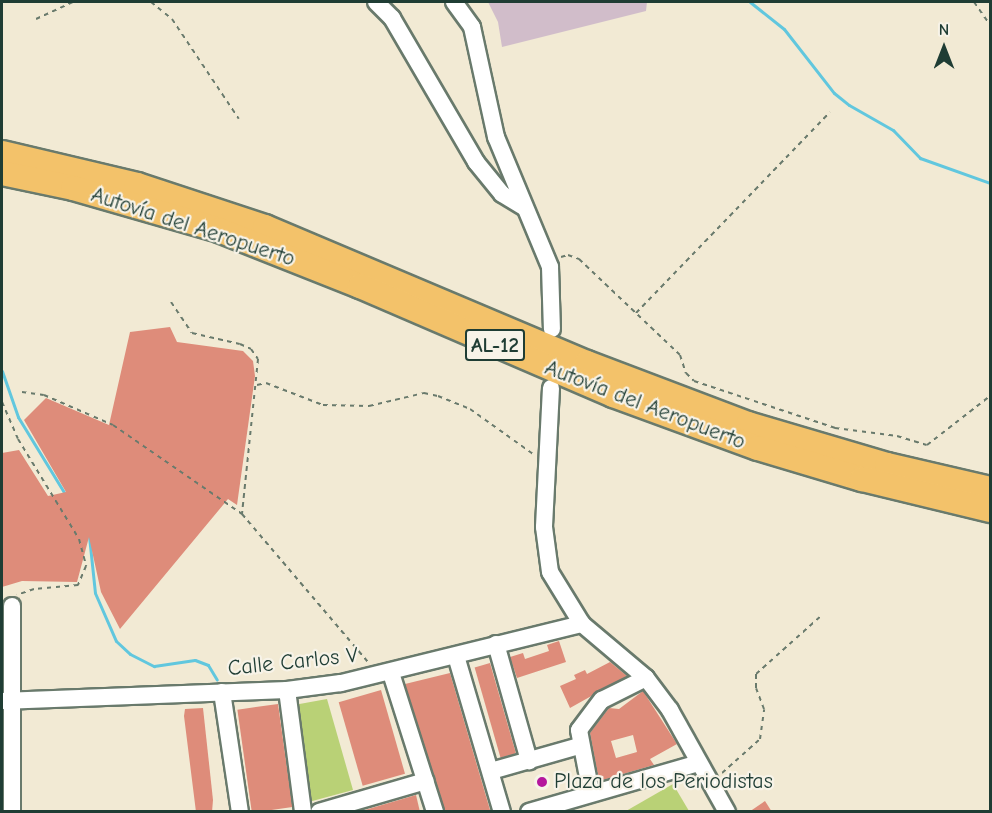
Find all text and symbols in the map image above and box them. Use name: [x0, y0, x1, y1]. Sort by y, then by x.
north arrow: [914, 18, 974, 78]
text: N: [939, 21, 949, 39]
street label: Autovía del Aeropuerto: [88, 182, 298, 272]
road number: AL-12: [465, 327, 525, 363]
street label: Autovía del Aeropuerto: [541, 355, 749, 455]
street label: Calle Carlos V: [226, 642, 360, 682]
place label: Plaza de los Periodistas: [554, 769, 773, 795]
marker: Plaza de los Periodistas: [535, 775, 549, 789]

